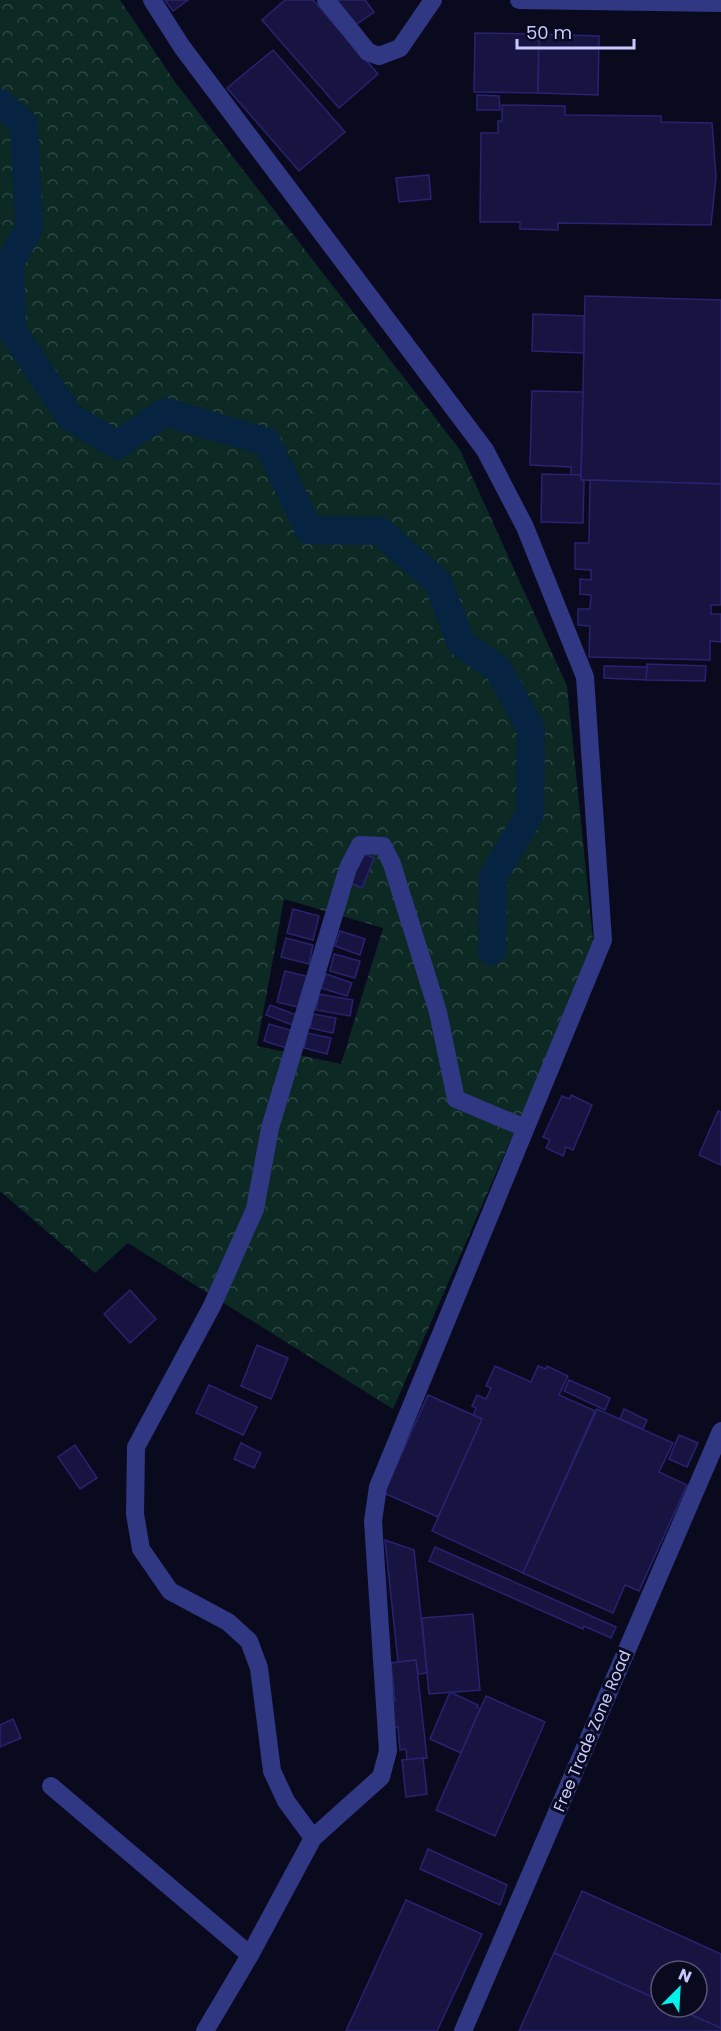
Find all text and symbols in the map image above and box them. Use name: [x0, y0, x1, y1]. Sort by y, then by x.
scale bar: [517, 12, 634, 50]
text: 50 m: [526, 20, 572, 45]
street label: Free Trade Zone Road: [548, 1647, 636, 1815]
north arrow: [649, 1959, 709, 2019]
text: N: [675, 1963, 695, 1989]

